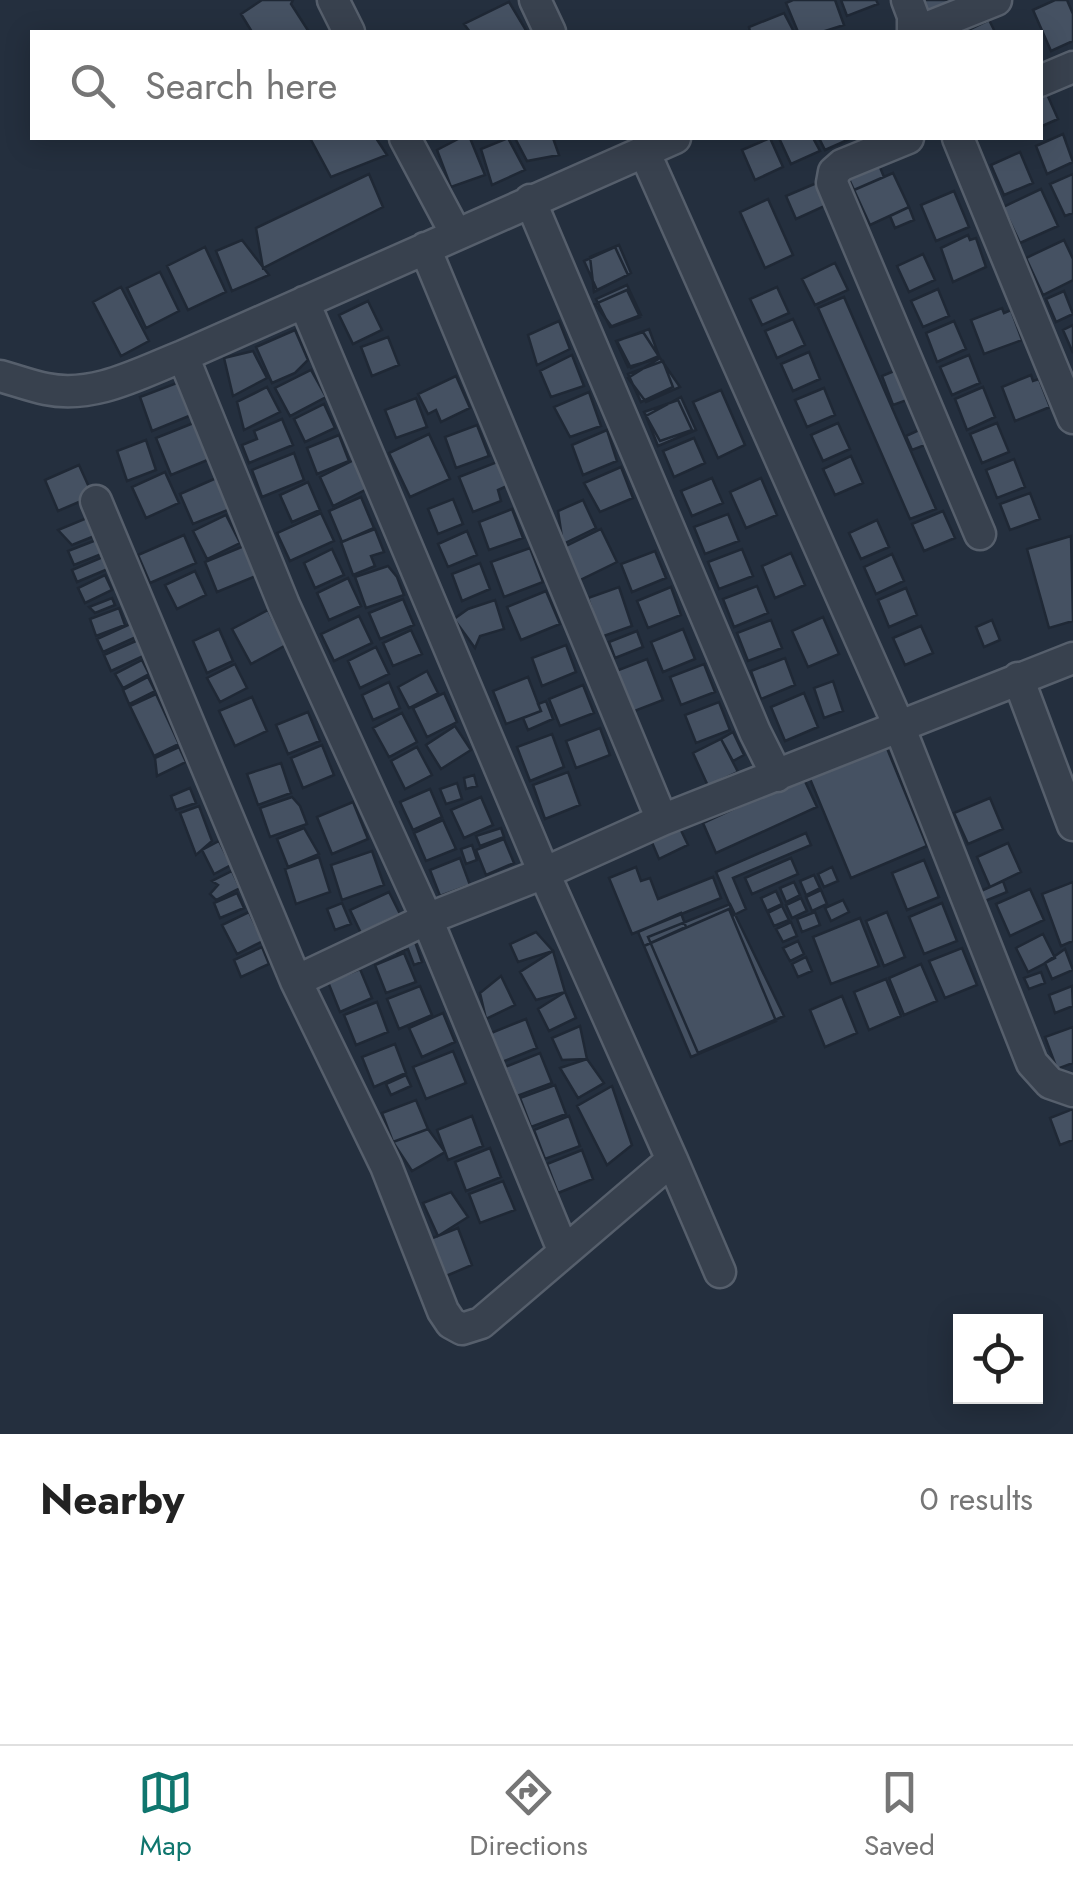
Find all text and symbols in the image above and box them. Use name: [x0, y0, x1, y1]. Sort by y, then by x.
search box: [30, 30, 1043, 140]
icon: search: [65, 58, 120, 113]
text: Search here: [145, 58, 337, 113]
map controls: [953, 1314, 1043, 1404]
button: locate: [953, 1314, 1043, 1404]
text: Nearby: [40, 1469, 184, 1530]
text: 0 results: [920, 1476, 1033, 1522]
tab: Map: [138, 1765, 193, 1866]
tab: Directions: [469, 1765, 588, 1866]
tab: Saved: [864, 1765, 935, 1866]

